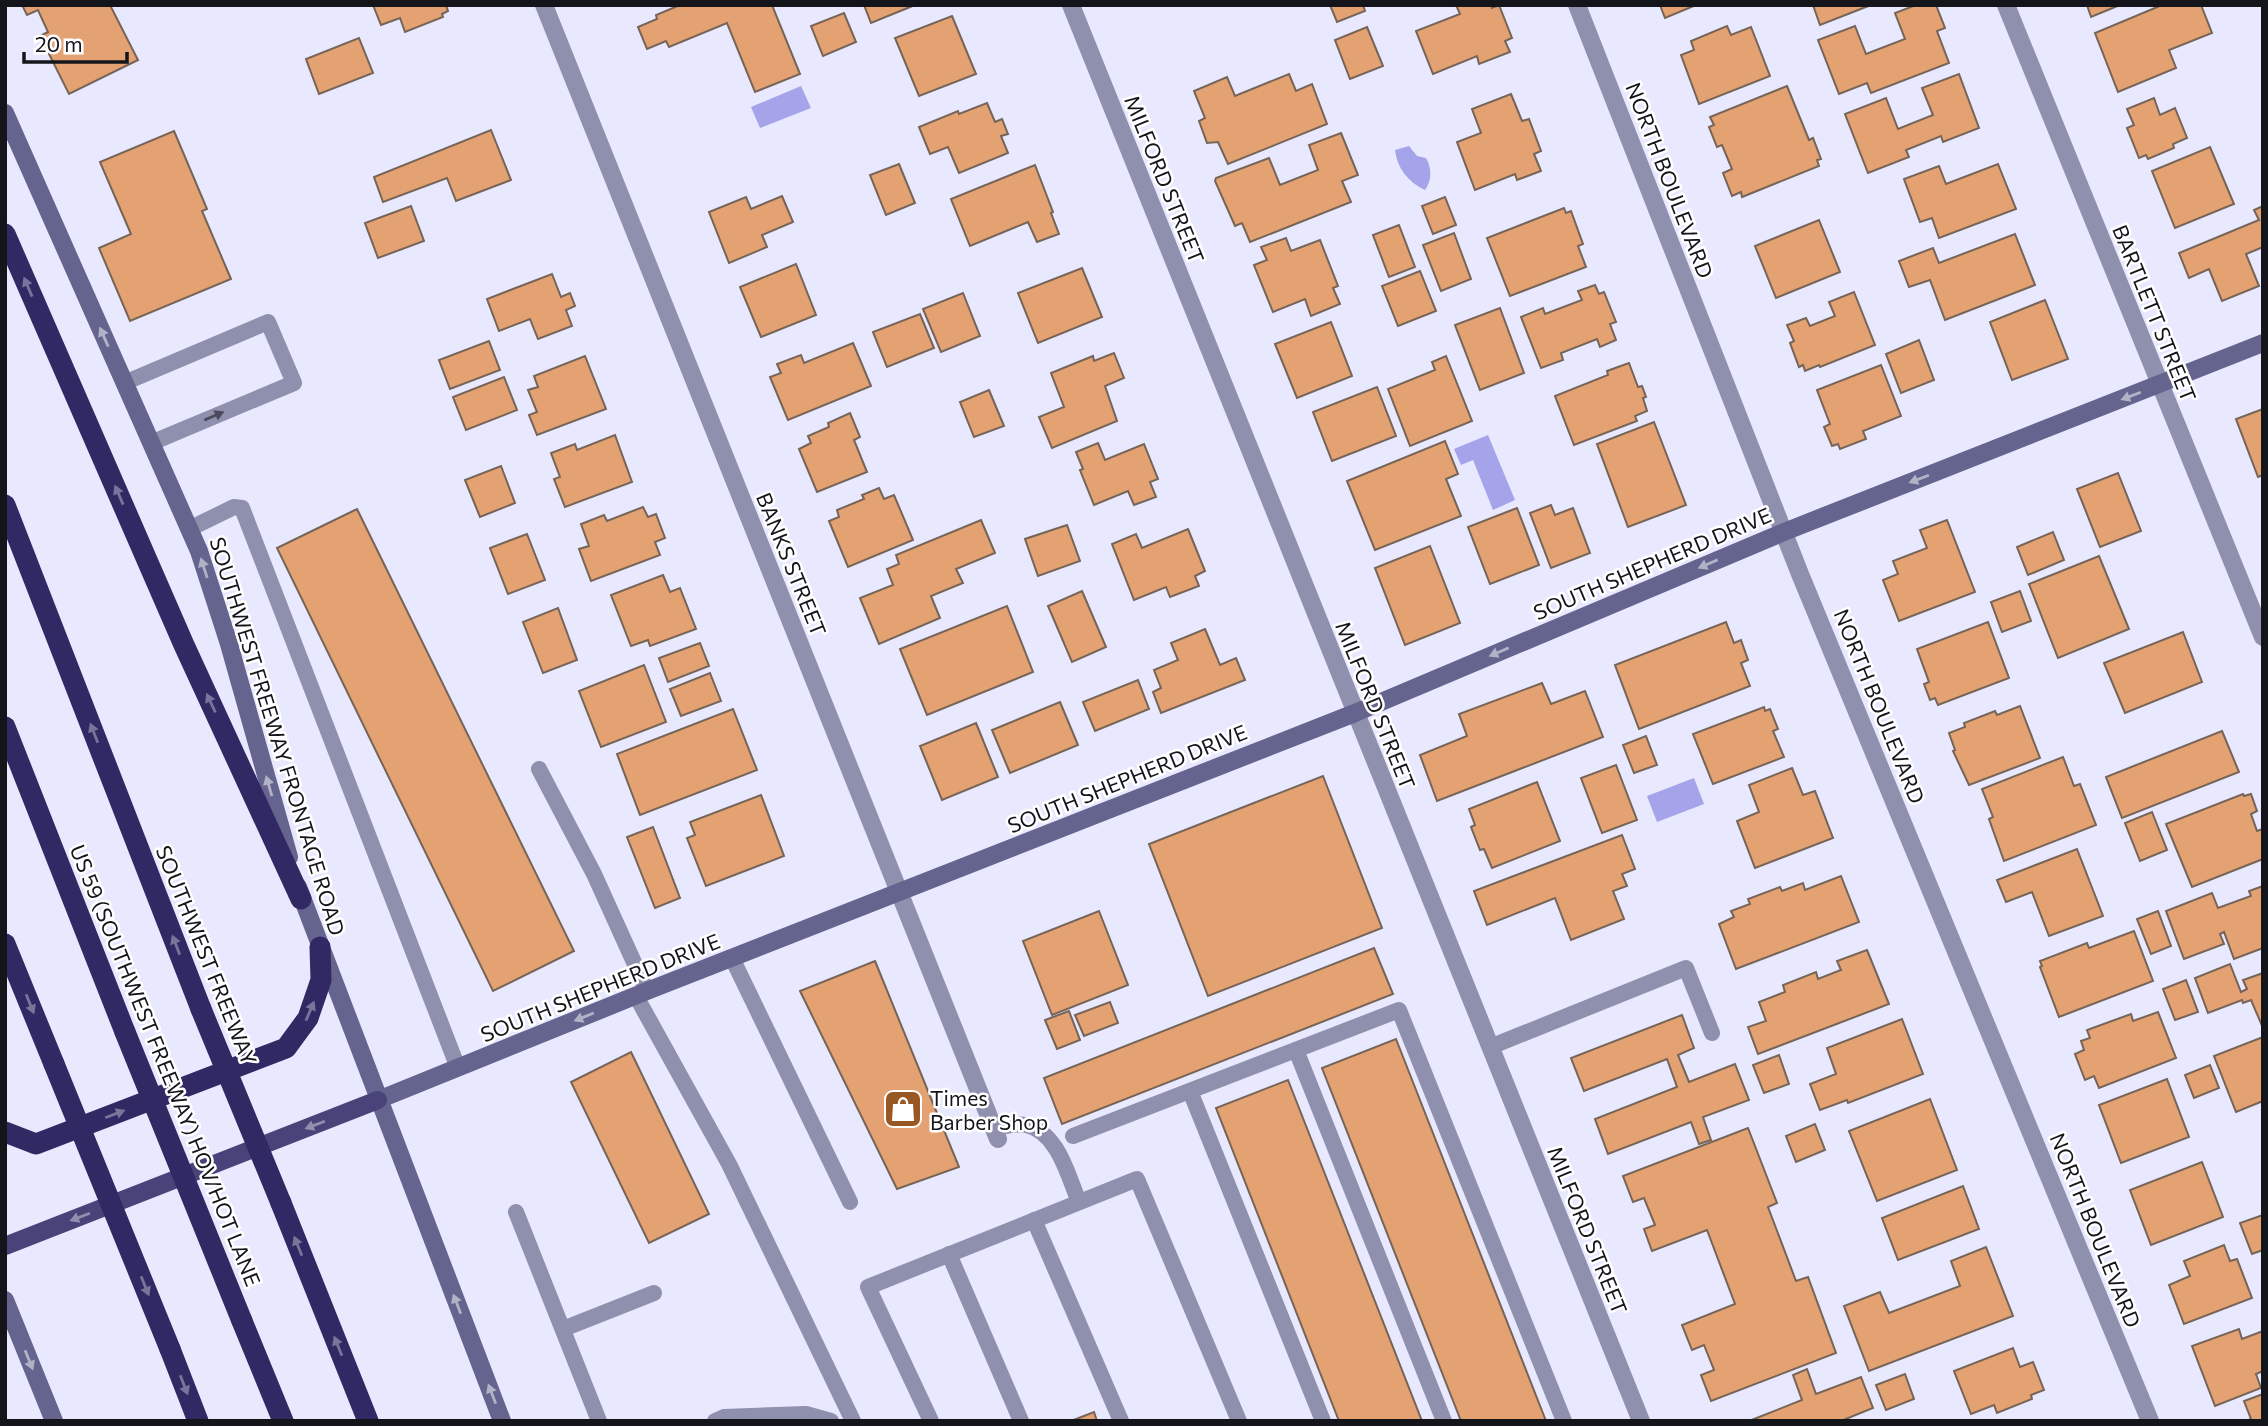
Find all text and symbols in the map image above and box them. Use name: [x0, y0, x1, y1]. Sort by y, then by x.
scale bar: [24, 21, 128, 65]
text: 20 m: [35, 31, 83, 56]
street label: NORTH BOULEVARD: [1621, 79, 1719, 281]
street label: MILFORD STREET: [1120, 91, 1210, 267]
street label: BARTLETT STREET: [2108, 221, 2202, 405]
one-way arrow: [22, 276, 33, 297]
one-way arrow: [98, 327, 110, 347]
one-way arrow: [2120, 390, 2141, 401]
one-way arrow: [204, 411, 225, 422]
one-way arrow: [1909, 474, 1930, 485]
one-way arrow: [113, 485, 124, 506]
street label: BANKS STREET: [752, 489, 832, 639]
street label: SOUTH SHEPHERD DRIVE: [1529, 502, 1775, 624]
street label: SOUTHWEST FREEWAY FRONTAGE ROAD: [205, 534, 351, 938]
one-way arrow: [199, 557, 209, 578]
one-way arrow: [1698, 559, 1719, 570]
street label: NORTH BOULEVARD: [1830, 605, 1930, 807]
street label: MILFORD STREET: [1331, 617, 1421, 793]
one-way arrow: [1488, 647, 1509, 658]
one-way arrow: [205, 693, 216, 714]
street label: SOUTH SHEPHERD DRIVE: [1004, 719, 1250, 837]
one-way arrow: [88, 723, 99, 744]
one-way arrow: [264, 775, 274, 796]
street label: US 59 (SOUTHWEST FREEWAY) HOV/HOT LANE: [66, 841, 266, 1289]
street label: SOUTHWEST FREEWAY: [151, 842, 263, 1069]
street label: SOUTH SHEPHERD DRIVE: [477, 928, 723, 1046]
one-way arrow: [171, 935, 182, 956]
one-way arrow: [24, 994, 35, 1015]
one-way arrow: [304, 1000, 315, 1021]
one-way arrow: [573, 1012, 594, 1023]
place label: Times Barber Shop: [930, 1085, 1048, 1134]
shop icon: Times Barber Shop: [882, 1088, 924, 1130]
one-way arrow: [104, 1108, 125, 1119]
one-way arrow: [304, 1119, 325, 1130]
street label: NORTH BOULEVARD: [2046, 1129, 2146, 1331]
street label: MILFORD STREET: [1543, 1142, 1633, 1318]
one-way arrow: [70, 1211, 91, 1222]
one-way arrow: [293, 1236, 304, 1257]
one-way arrow: [139, 1276, 150, 1297]
one-way arrow: [451, 1293, 462, 1314]
one-way arrow: [332, 1336, 343, 1357]
one-way arrow: [24, 1350, 35, 1371]
one-way arrow: [179, 1375, 190, 1396]
one-way arrow: [486, 1384, 497, 1405]

